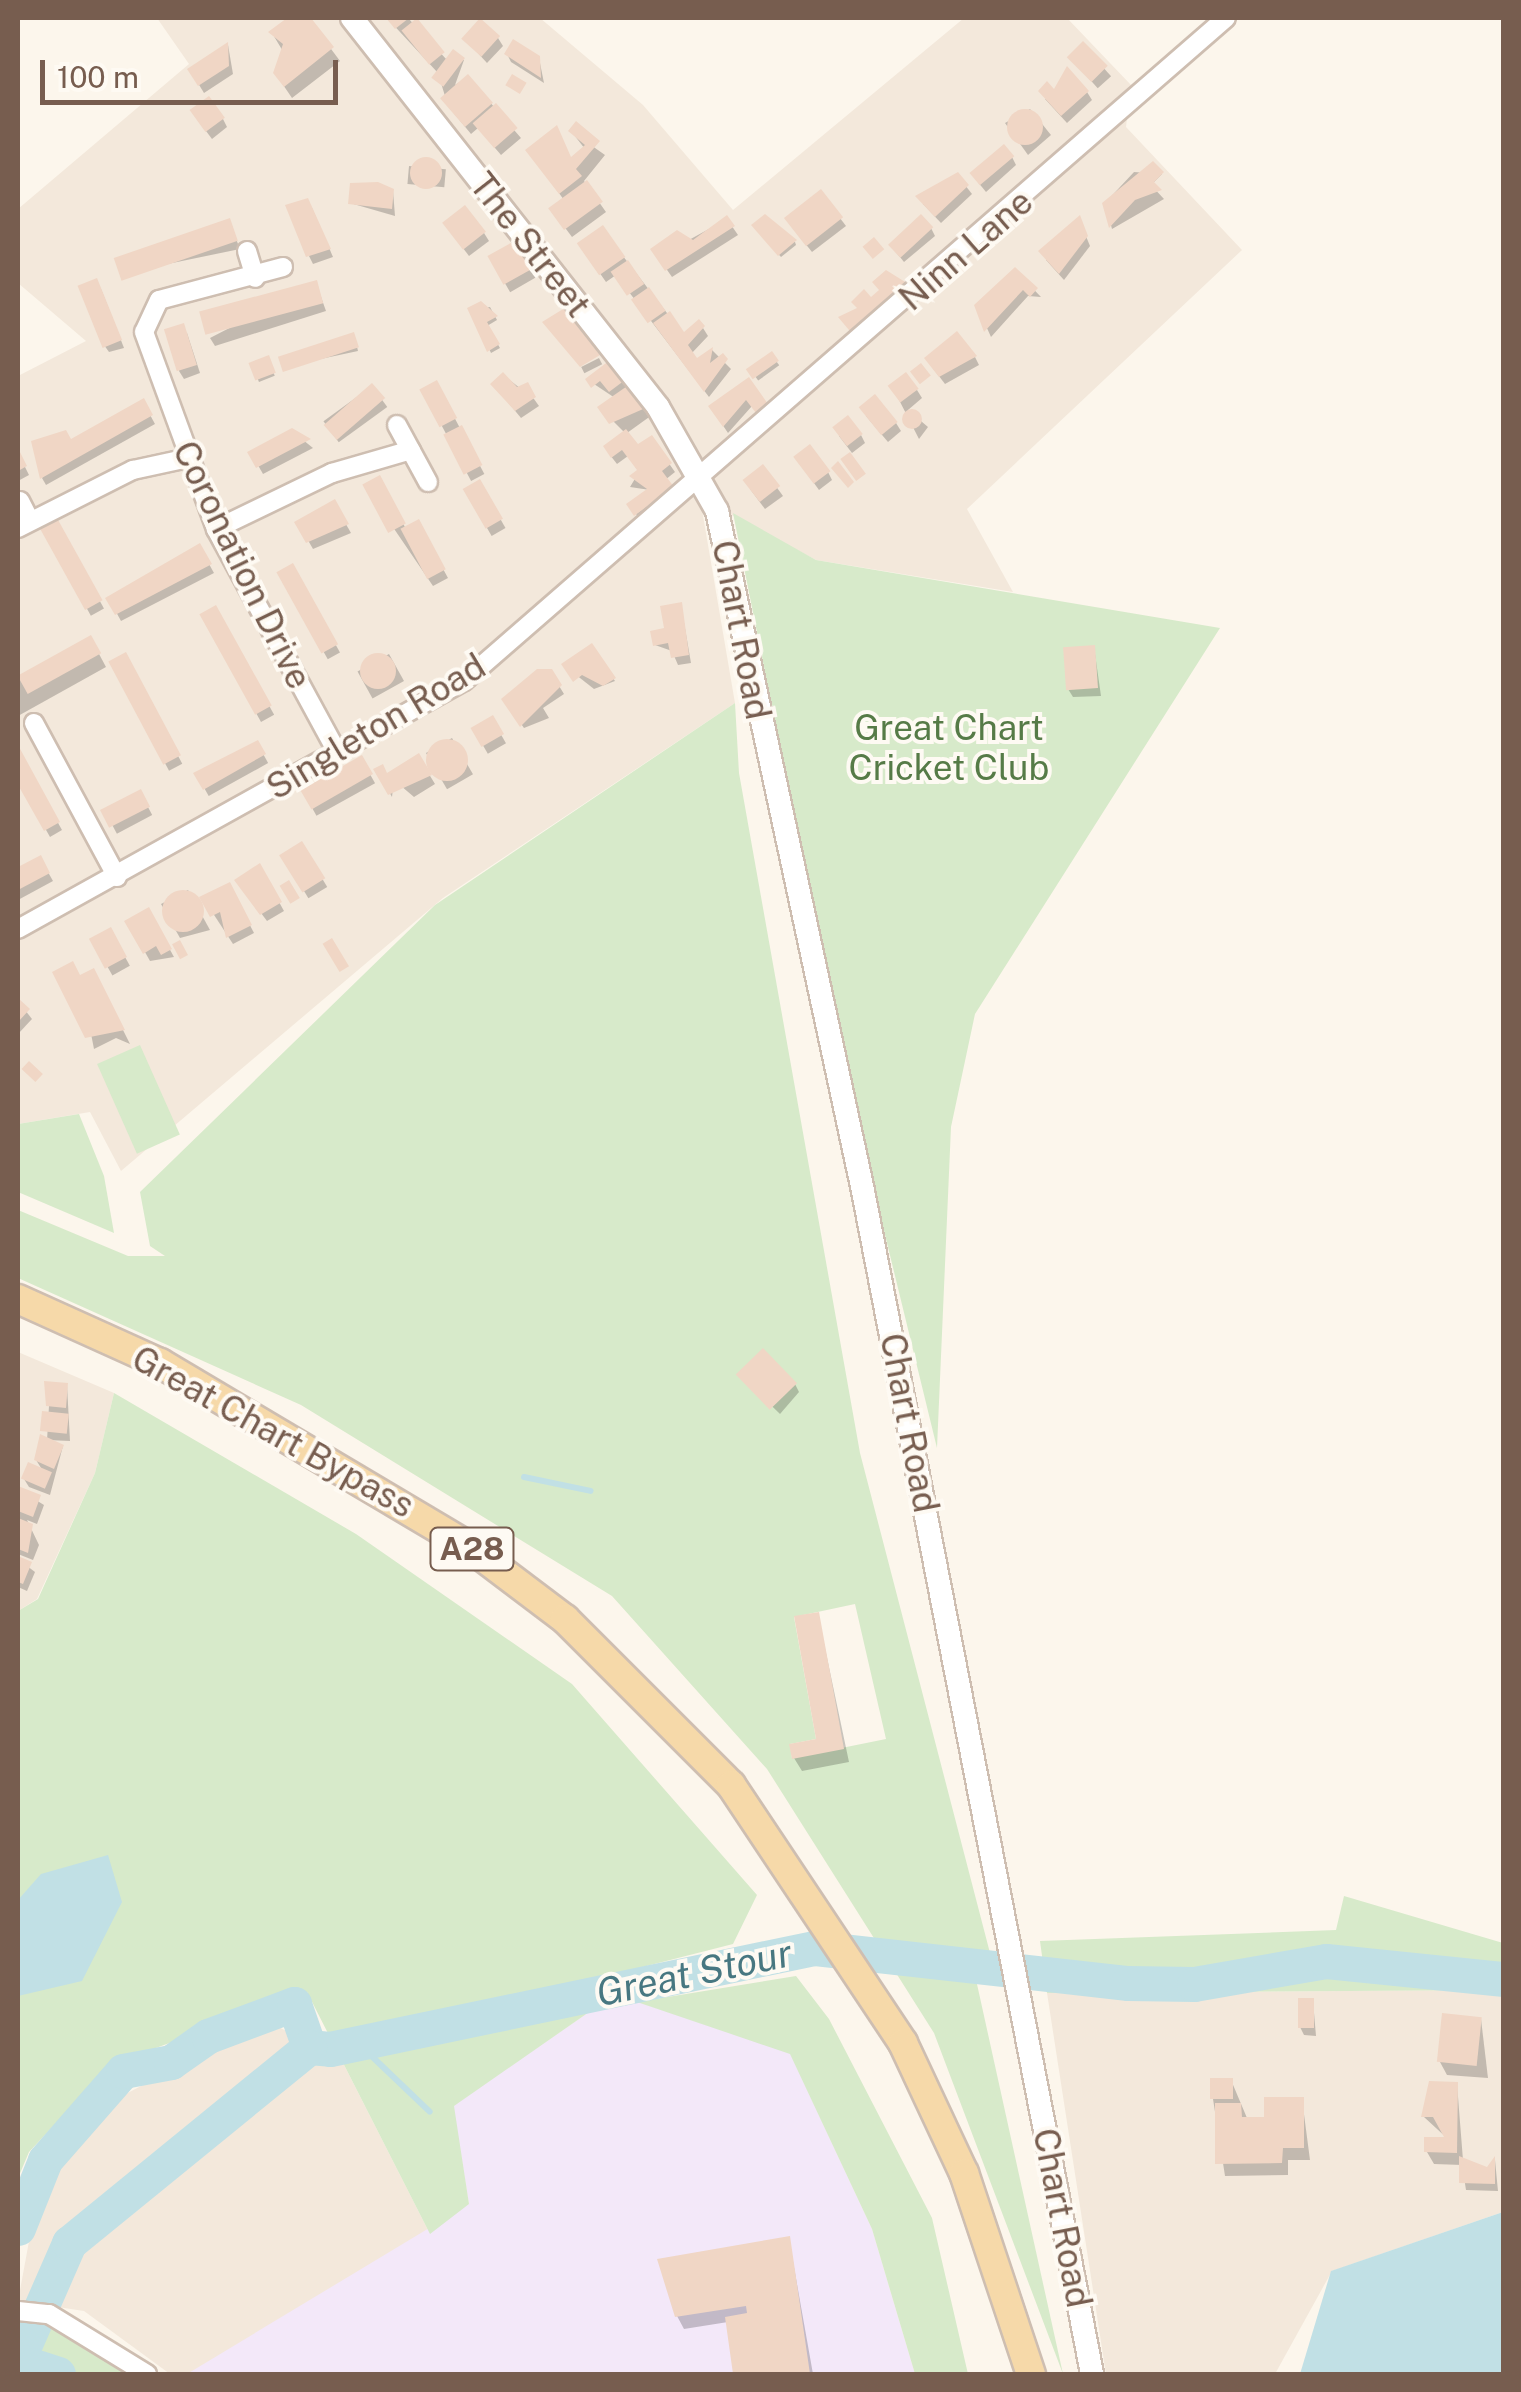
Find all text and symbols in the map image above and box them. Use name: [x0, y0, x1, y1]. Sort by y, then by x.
scale bar: [45, 40, 342, 102]
text: 100 m: [57, 59, 139, 95]
street label: The Street: [461, 164, 599, 326]
street label: Ninn Lane: [891, 181, 1041, 319]
street label: Coronation Drive: [164, 434, 320, 696]
street label: Chart Road: [703, 537, 779, 723]
street label: Singleton Road: [259, 645, 493, 809]
park label: Great Chart Cricket Club: [849, 707, 1049, 789]
street label: Chart Road: [871, 1330, 947, 1516]
street label: Great Chart Bypass: [125, 1337, 421, 1527]
road number: A28: [427, 1522, 517, 1576]
water label: Great Stour: [592, 1930, 796, 2016]
street label: Chart Road: [1024, 2125, 1100, 2311]

